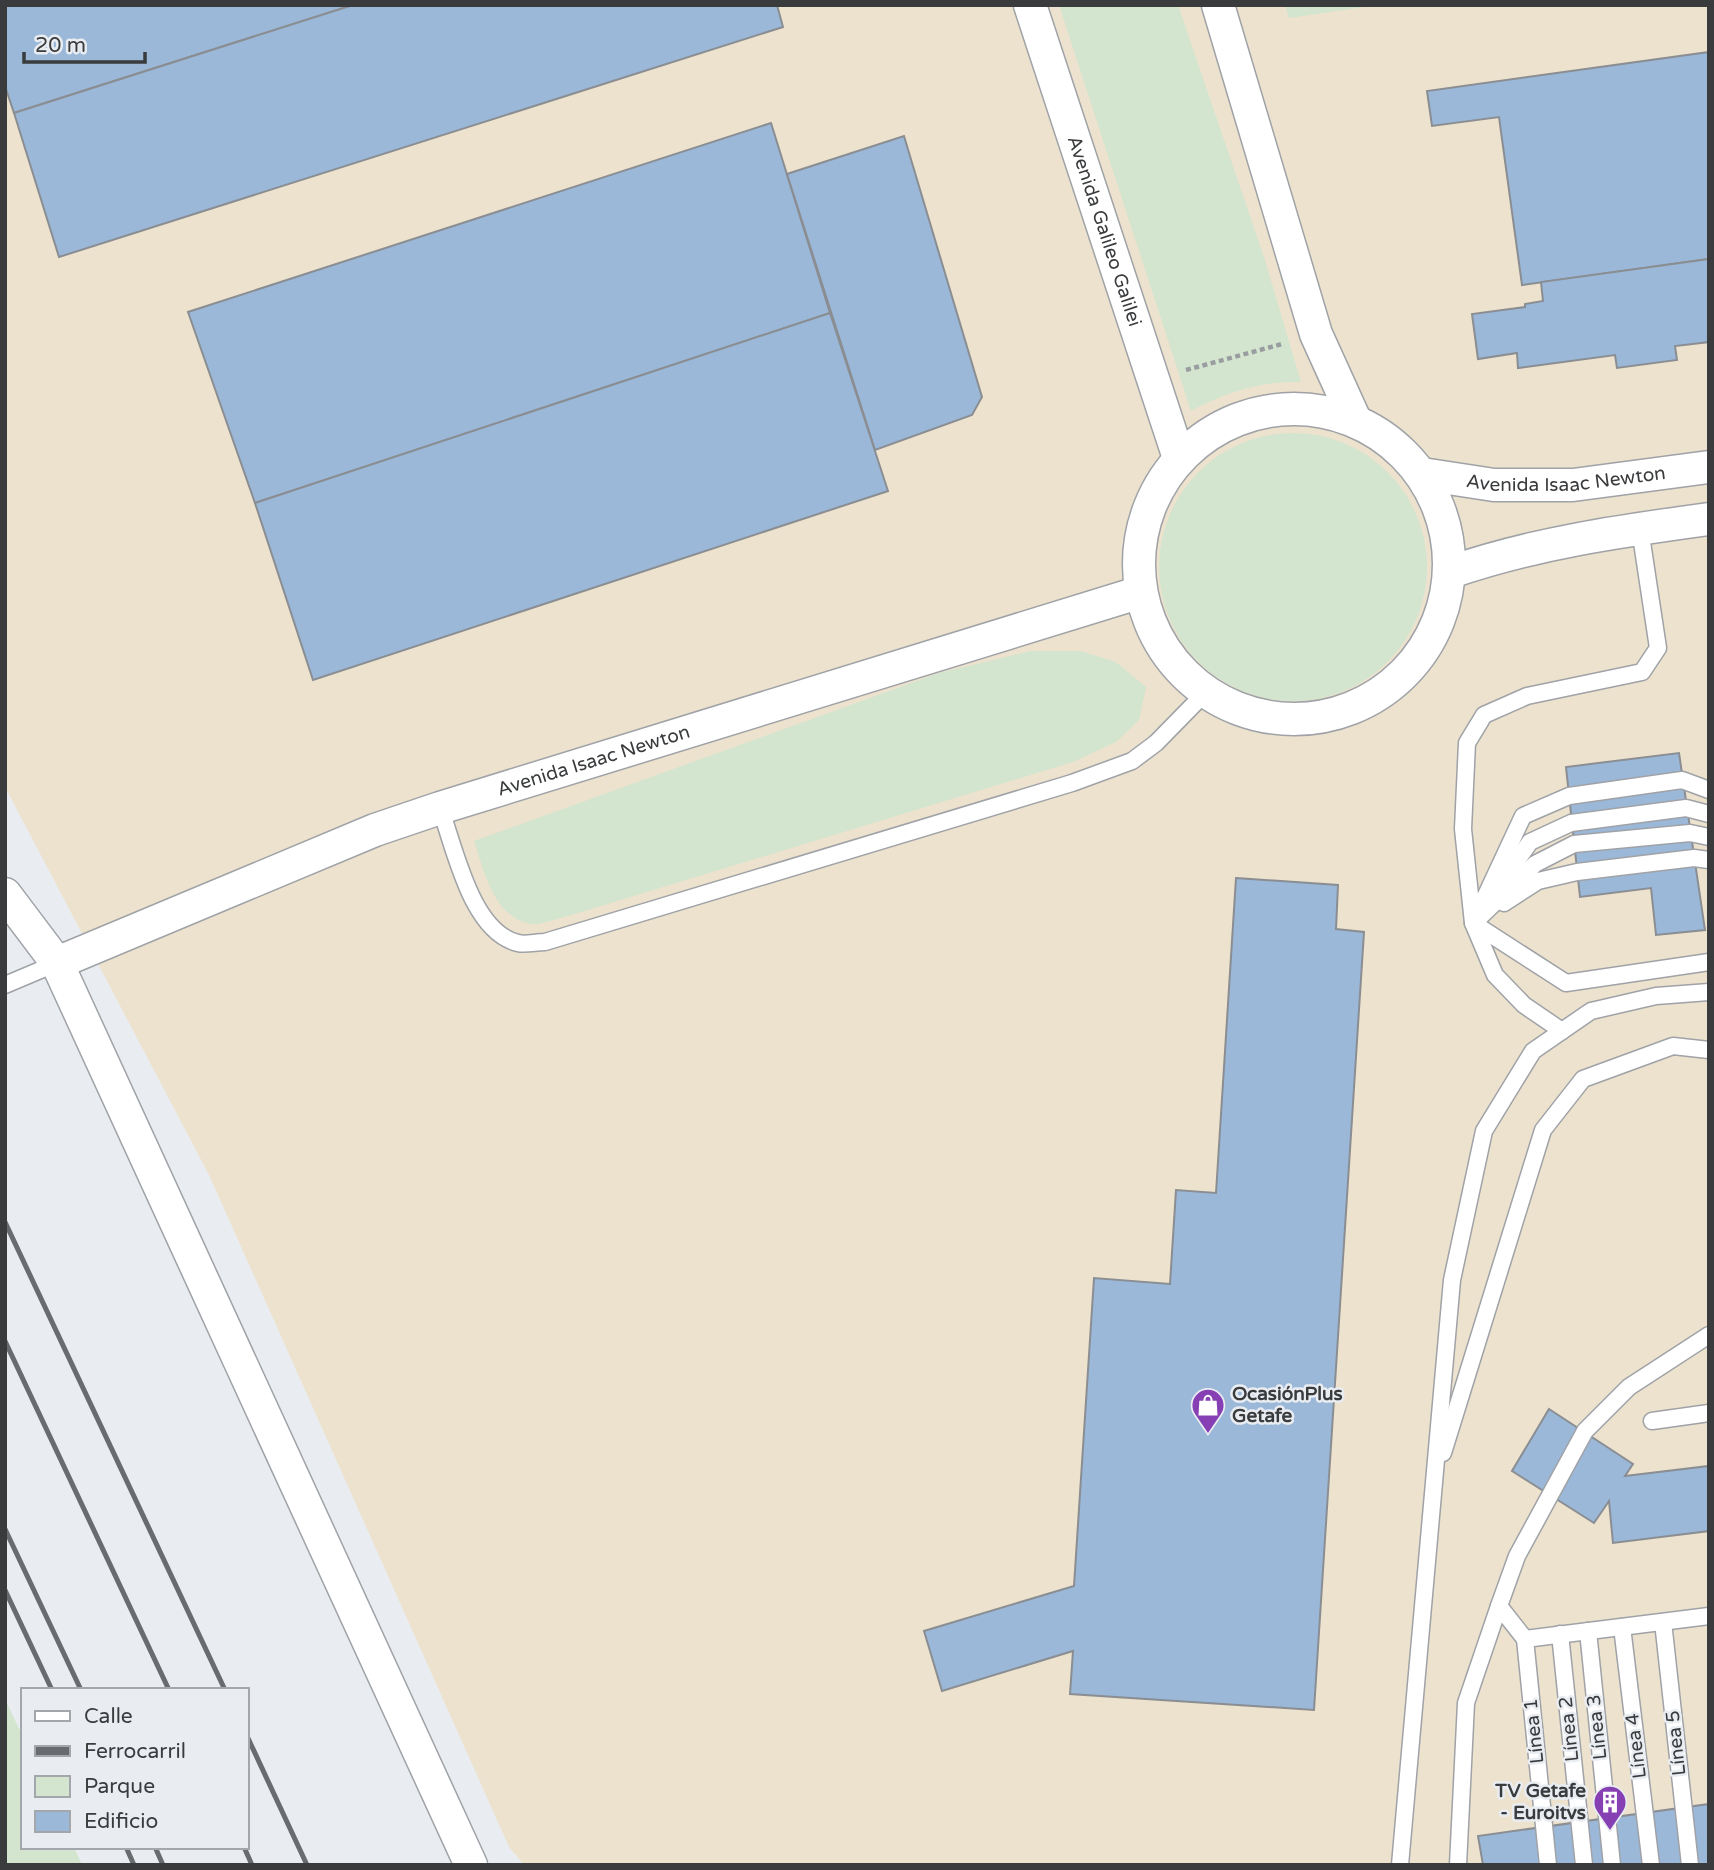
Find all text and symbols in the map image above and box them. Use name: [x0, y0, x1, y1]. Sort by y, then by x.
scale bar: [24, 21, 145, 65]
text: 20 m: [35, 33, 86, 58]
street label: Avenida Galileo Galilei: [1063, 133, 1146, 329]
street label: Avenida Isaac Newton: [1465, 462, 1667, 496]
street label: Avenida Isaac Newton: [495, 721, 693, 801]
place label: OcasiónPlus Getafe: [1232, 1383, 1343, 1427]
shop icon: OcasiónPlus Getafe: [1189, 1386, 1227, 1435]
legend: [21, 1688, 248, 1849]
street label: Línea 3: [1583, 1693, 1611, 1761]
street label: Línea 2: [1555, 1695, 1583, 1763]
street label: Línea 1: [1520, 1697, 1548, 1765]
text: Calle: [84, 1704, 133, 1729]
street label: Línea 5: [1662, 1709, 1690, 1777]
street label: Línea 4: [1621, 1712, 1651, 1780]
text: Ferrocarril: [84, 1739, 186, 1764]
text: Parque: [84, 1774, 155, 1799]
place label: TV Getafe - Euroitvs: [1494, 1780, 1586, 1824]
building icon: TV Getafe - Euroitvs: [1591, 1783, 1629, 1832]
text: Edificio: [84, 1809, 158, 1834]

